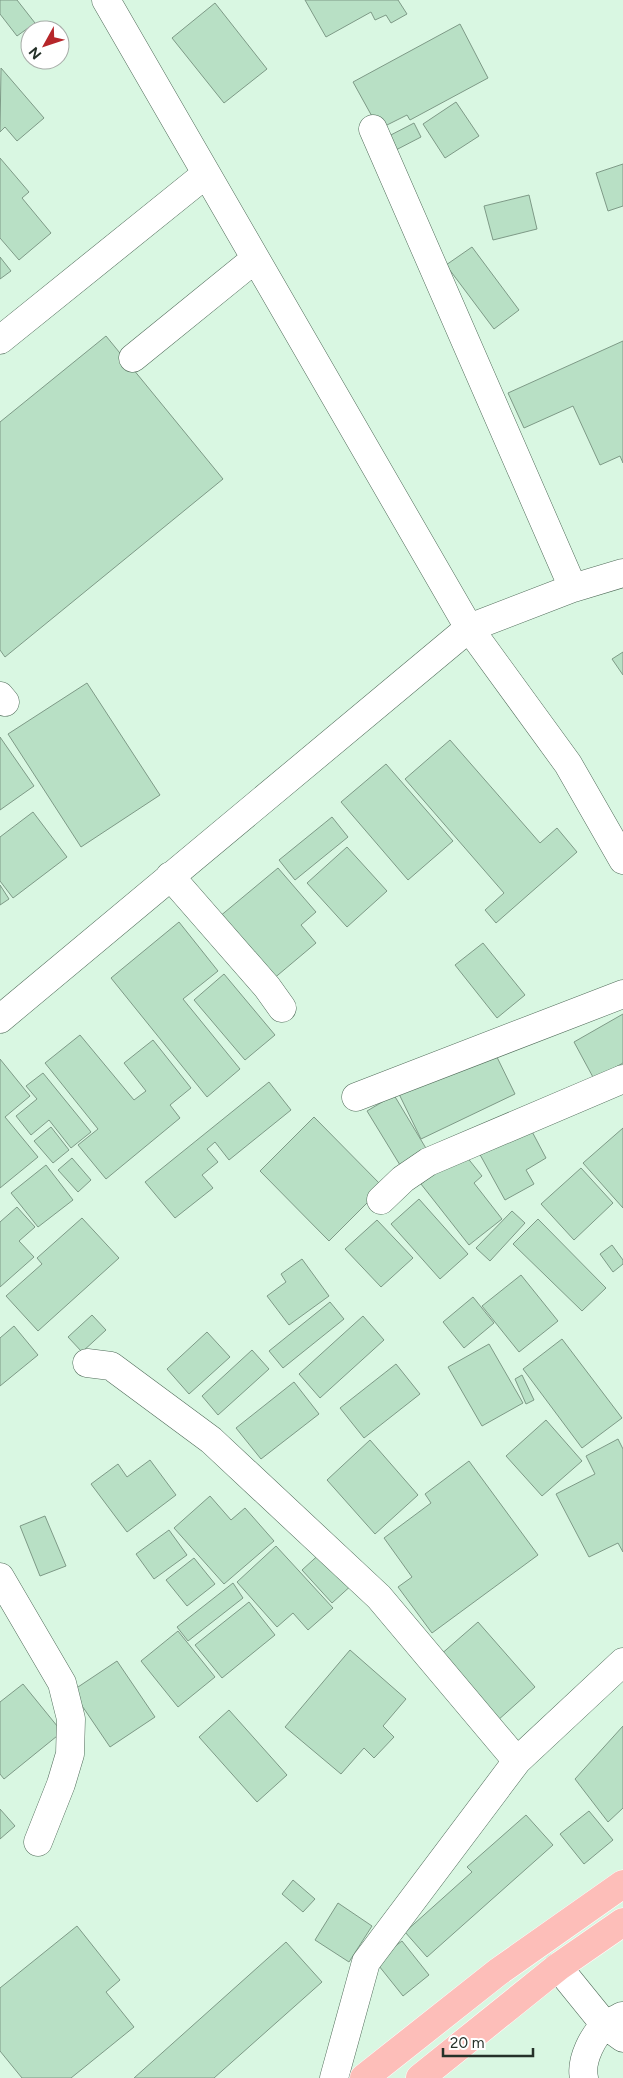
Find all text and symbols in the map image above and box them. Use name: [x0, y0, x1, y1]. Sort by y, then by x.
north arrow: [20, 20, 70, 70]
text: N: [25, 43, 45, 63]
scale bar: [443, 2026, 533, 2058]
text: 20 m: [450, 2034, 484, 2052]

